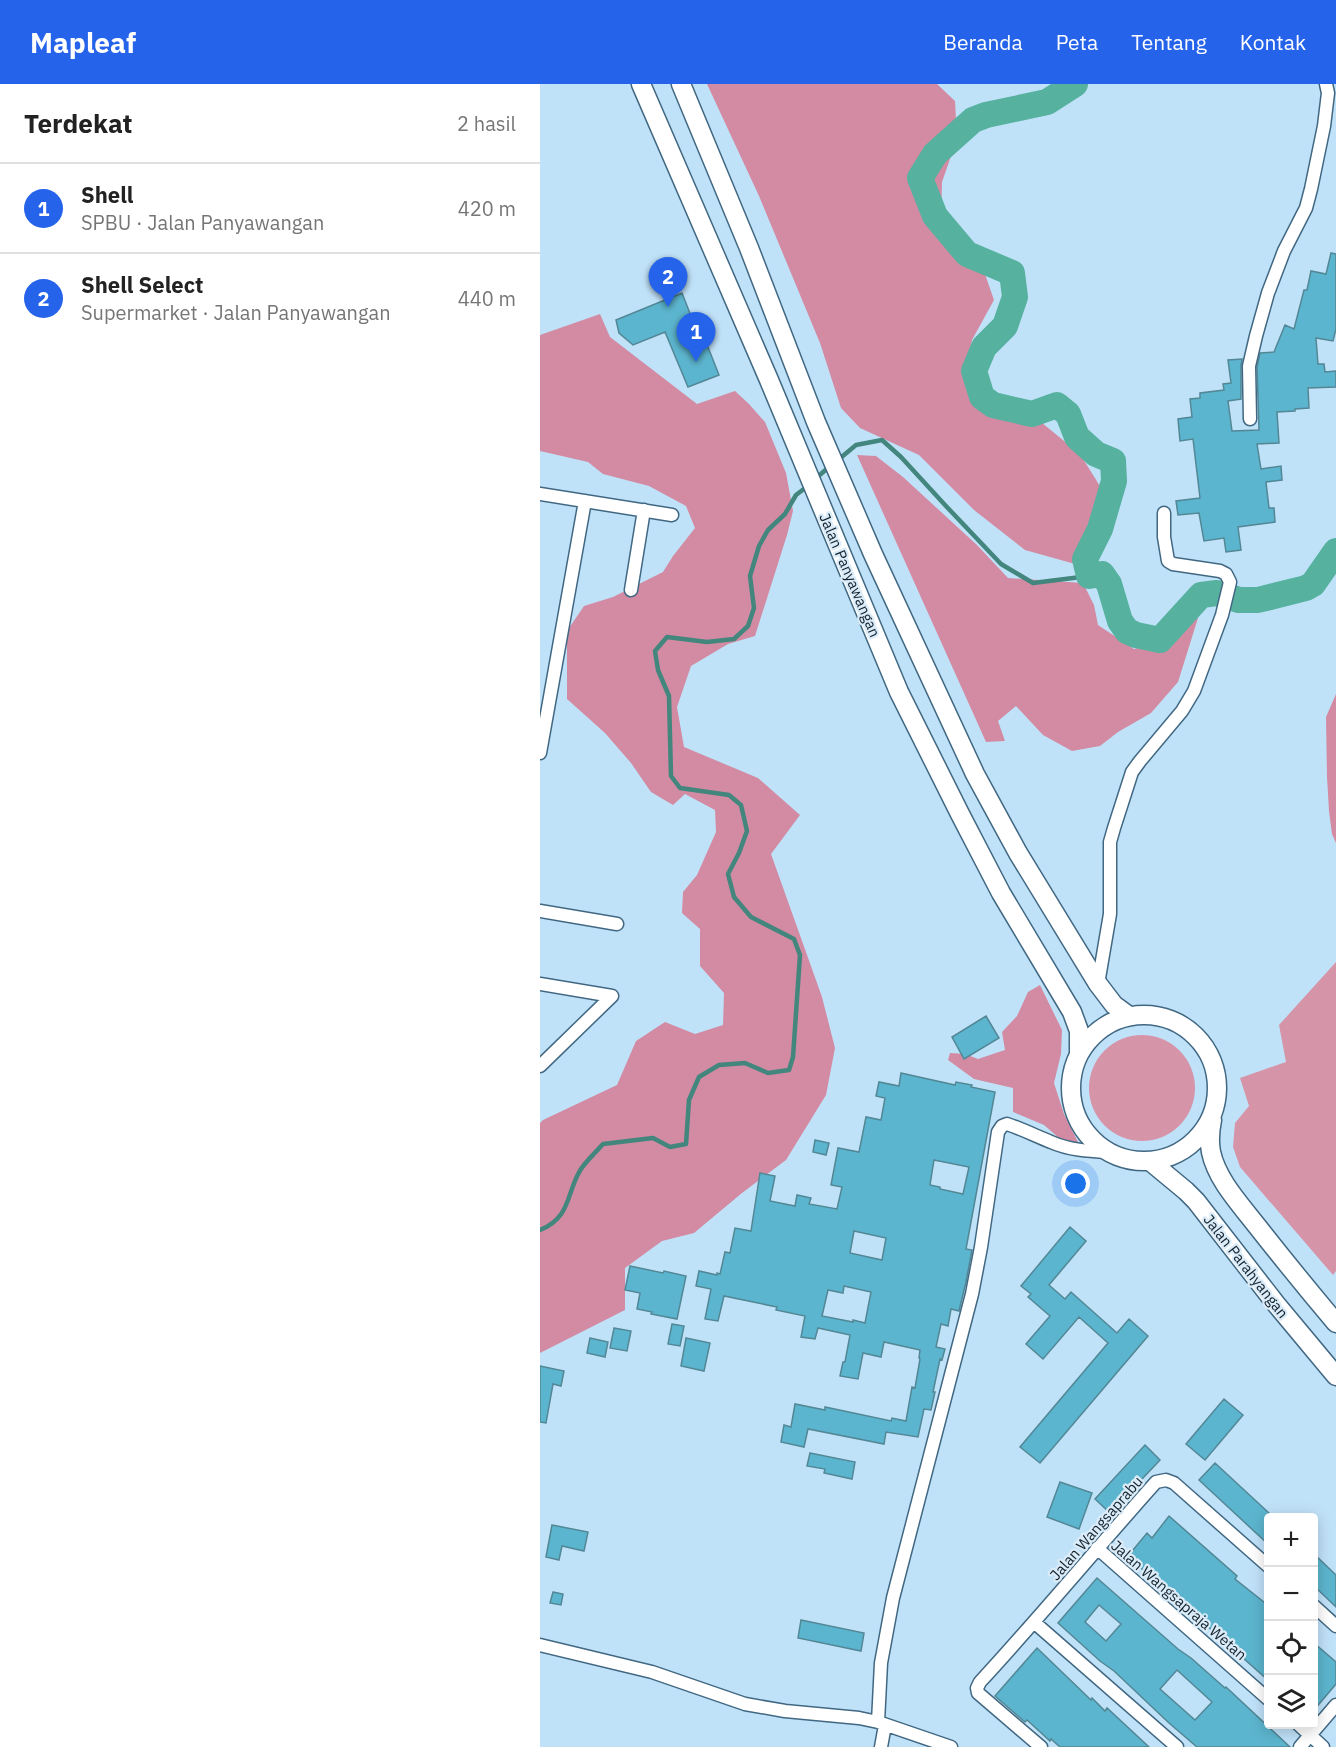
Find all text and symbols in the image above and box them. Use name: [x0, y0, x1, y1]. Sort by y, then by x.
text: Mapleaf: [30, 24, 136, 61]
text: Beranda: [943, 28, 1023, 56]
text: Peta: [1056, 28, 1098, 56]
text: Tentang: [1131, 28, 1207, 56]
text: Kontak: [1240, 28, 1306, 56]
text: Terdekat: [24, 106, 133, 140]
text: 2 hasil: [457, 110, 516, 137]
text: Shell: [81, 180, 133, 209]
text: 1: [38, 195, 50, 222]
text: 420 m: [458, 195, 516, 222]
text: SPBU · Jalan Panyawangan: [81, 209, 324, 236]
pin: 2: [648, 258, 688, 307]
text: Shell Select: [81, 270, 203, 299]
text: 2: [38, 285, 50, 312]
text: 440 m: [458, 285, 516, 312]
text: Supermarket · Jalan Panyawangan: [81, 299, 391, 326]
pin: 1: [676, 312, 716, 362]
street label: Jalan Panyawangan: [815, 510, 885, 640]
your location: [1061, 1169, 1090, 1198]
street label: Jalan Parahyangan: [1199, 1210, 1293, 1322]
street label: Jalan Wangsaprabu: [1045, 1472, 1147, 1584]
map controls: [1264, 1513, 1318, 1729]
button: +: [1264, 1513, 1318, 1567]
street label: Jalan Wangsapraja Wetan: [1107, 1536, 1251, 1664]
button: −: [1264, 1567, 1318, 1621]
button: locate: [1264, 1621, 1318, 1675]
button: layers: [1264, 1675, 1318, 1729]

